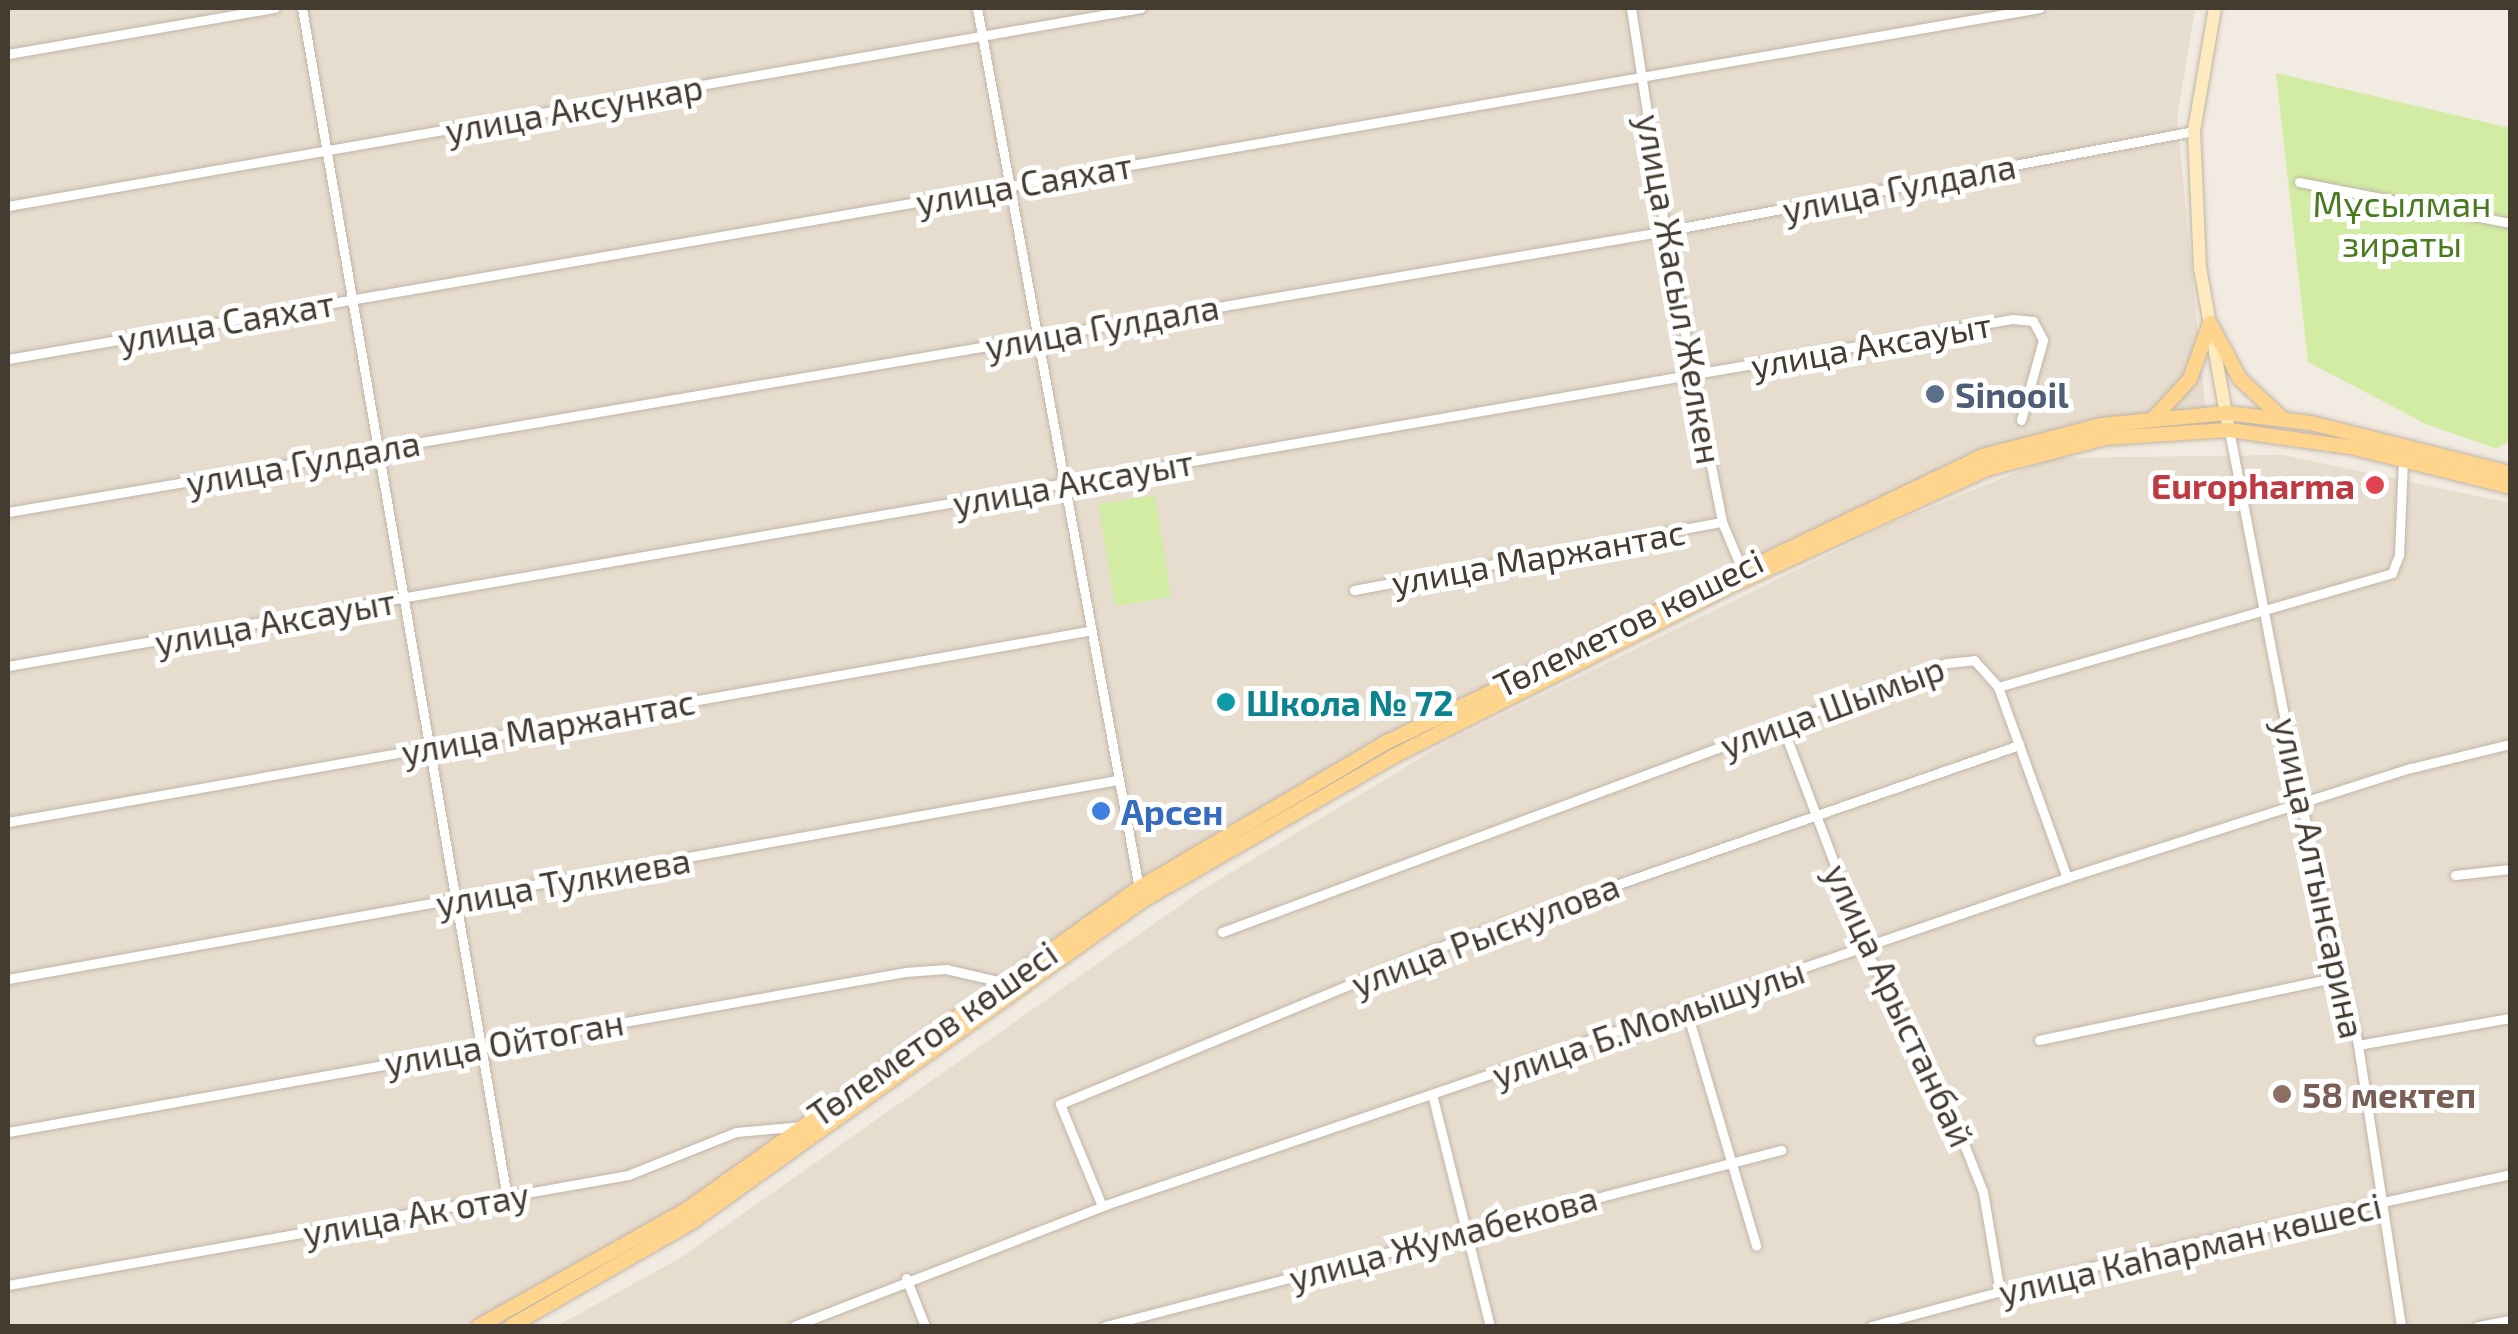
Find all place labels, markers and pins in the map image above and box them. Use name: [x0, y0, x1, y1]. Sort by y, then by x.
place label: Sinooil: [1955, 373, 2069, 415]
marker: Sinooil: [1924, 383, 1946, 405]
place label: Europharma: [2151, 464, 2355, 506]
marker: Europharma: [2364, 474, 2386, 496]
place label: Школа № 72: [1246, 681, 1454, 723]
marker: Школа № 72: [1215, 691, 1237, 713]
place label: Арсен: [1121, 790, 1224, 832]
marker: Арсен: [1090, 800, 1112, 822]
place label: 58 мектеп: [2302, 1073, 2476, 1115]
marker: 58 мектеп: [2271, 1083, 2293, 1105]

